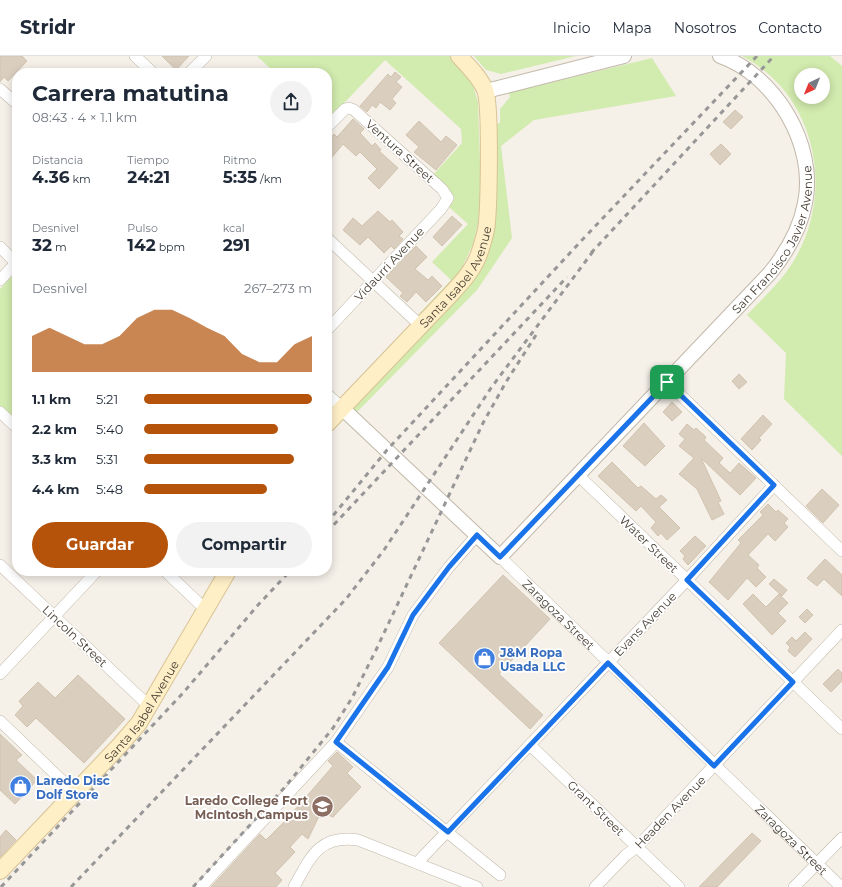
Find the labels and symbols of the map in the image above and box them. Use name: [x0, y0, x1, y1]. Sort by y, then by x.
north arrow: [794, 68, 830, 104]
street label: Ventura Street: [363, 116, 437, 186]
street label: San Francisco Javier Avenue: [728, 165, 815, 316]
street label: Vidaurri Avenue: [351, 224, 427, 304]
street label: Santa Isabel Avenue: [416, 225, 494, 330]
pin: [650, 365, 684, 399]
street label: Water Street: [616, 512, 682, 576]
street label: Zaragoza Street: [520, 576, 598, 652]
street label: Evans Avenue: [611, 589, 679, 659]
street label: Lincoln Street: [39, 602, 111, 670]
place label: J&M Ropa Usada LLC: [499, 645, 566, 674]
shop icon: J&M Ropa Usada LLC: [471, 646, 497, 672]
street label: Santa Isabel Avenue: [100, 657, 182, 765]
street label: Headen Avenue: [631, 772, 709, 852]
place label: Laredo Disc Dolf Store: [36, 773, 110, 802]
shop icon: Laredo Disc Dolf Store: [7, 774, 33, 800]
street label: Grant Street: [565, 777, 628, 839]
place label: Laredo College Fort McIntosh Campus: [185, 793, 309, 822]
school or university icon: Laredo College Fort McIntosh Campus: [310, 794, 336, 820]
street label: Zaragoza Street: [753, 801, 831, 878]

